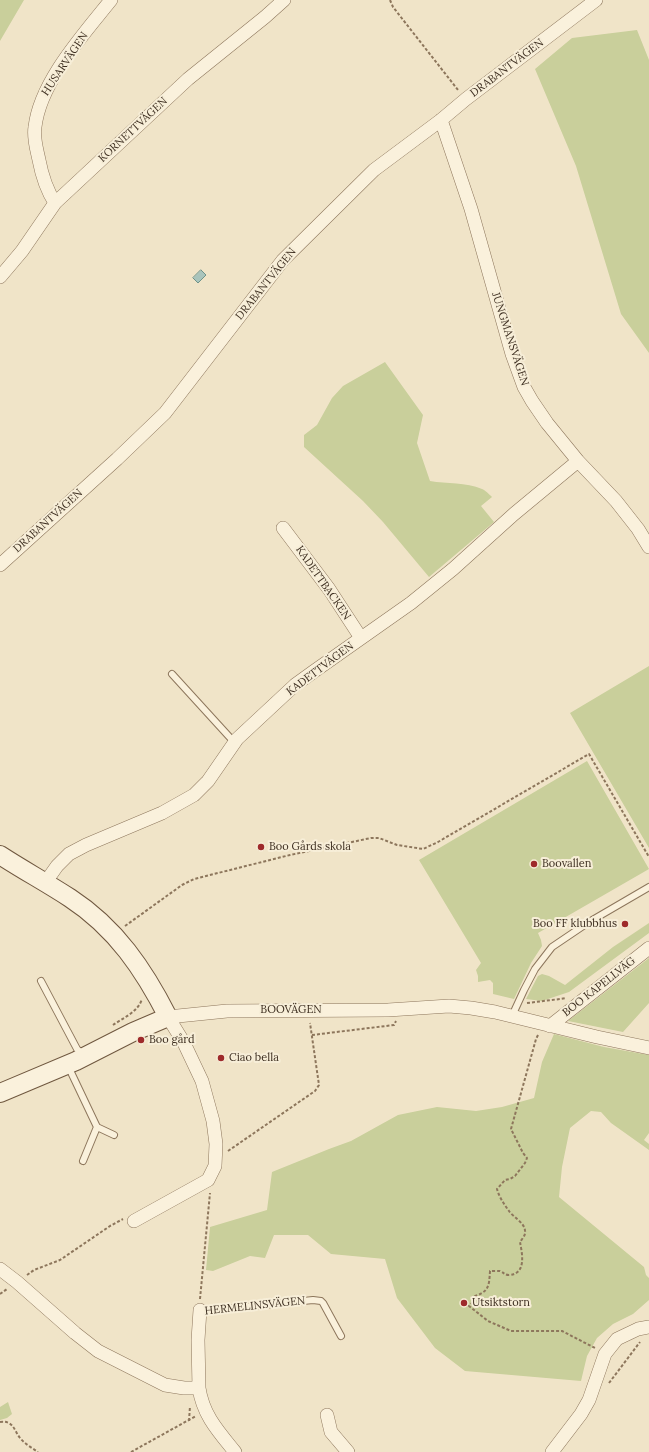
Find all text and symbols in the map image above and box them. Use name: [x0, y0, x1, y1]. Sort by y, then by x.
street label: HUSARVÄGEN: [39, 30, 91, 98]
street label: DRABANTVÄGEN: [468, 36, 546, 100]
street label: KORNETTVÄGEN: [96, 95, 170, 165]
street label: DRABANTVÄGEN: [233, 245, 299, 323]
street label: JUNGMANSVÄGEN: [489, 290, 531, 388]
street label: DRABANTVÄGEN: [11, 486, 85, 556]
street label: KADETTBACKEN: [293, 544, 353, 622]
street label: KADETTVÄGEN: [284, 639, 356, 699]
place label: Boo Gårds skola: [269, 840, 351, 854]
marker: Boo Gårds skola: [256, 842, 266, 852]
place label: Boovallen: [542, 857, 591, 871]
marker: Boovallen: [529, 859, 539, 869]
place label: Boo FF klubbhus: [533, 917, 617, 931]
marker: Boo FF klubbhus: [620, 919, 630, 929]
street label: BOO KAPELLVÄG: [560, 954, 638, 1020]
street label: BOOVÄGEN: [260, 1003, 322, 1017]
place label: Boo gård: [149, 1033, 195, 1047]
marker: Boo gård: [136, 1035, 146, 1045]
place label: Ciao bella: [229, 1051, 279, 1065]
marker: Ciao bella: [216, 1053, 226, 1063]
street label: HERMELINSVÄGEN: [204, 1294, 306, 1318]
place label: Utsiktstorn: [472, 1296, 530, 1310]
marker: Utsiktstorn: [459, 1298, 469, 1308]

